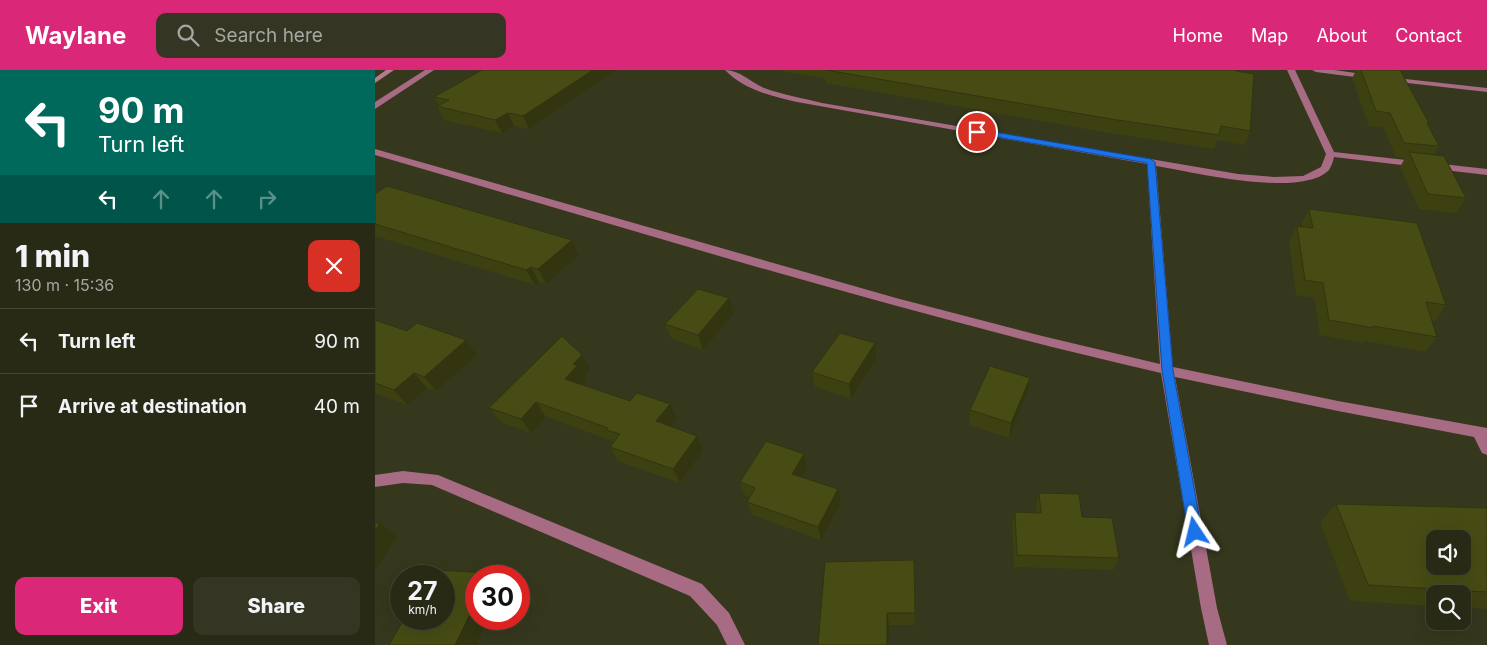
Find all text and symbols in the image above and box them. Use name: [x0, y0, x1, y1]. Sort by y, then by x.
search box: [156, 13, 506, 58]
text: Waylane: [25, 21, 126, 50]
icon: search: [174, 21, 202, 49]
text: Search here: [214, 24, 323, 47]
text: Home: [1173, 25, 1223, 46]
text: Map: [1251, 25, 1288, 46]
text: About: [1316, 25, 1367, 46]
text: Contact: [1395, 25, 1462, 46]
text: 90 m: [98, 89, 185, 131]
icon: left: [15, 90, 80, 155]
pin: [956, 111, 998, 153]
icon: arrive: [963, 118, 991, 146]
text: Turn left: [98, 131, 184, 157]
icon: left: [94, 185, 122, 213]
icon: ahead: [147, 185, 175, 213]
icon: ahead: [200, 185, 228, 213]
icon: right: [253, 185, 281, 213]
text: 1 min: [15, 238, 90, 274]
button: close: [308, 240, 360, 292]
text: 130 m · 15:36: [15, 275, 114, 295]
icon: left: [15, 327, 43, 355]
text: Turn left: [58, 330, 136, 353]
text: 90 m: [314, 330, 360, 353]
icon: arrive: [15, 392, 43, 420]
text: Arrive at destination: [58, 395, 247, 418]
text: 40 m: [314, 395, 360, 418]
position arrow: [1168, 505, 1220, 557]
map controls: [1426, 530, 1471, 630]
button: sound: [1426, 530, 1471, 575]
speed limit sign: 30: [465, 565, 530, 630]
text: 27: [407, 576, 438, 606]
button: Exit: [15, 577, 183, 635]
button: Share: [193, 577, 360, 635]
button: search: [1426, 585, 1471, 630]
text: km/h: [408, 602, 437, 617]

